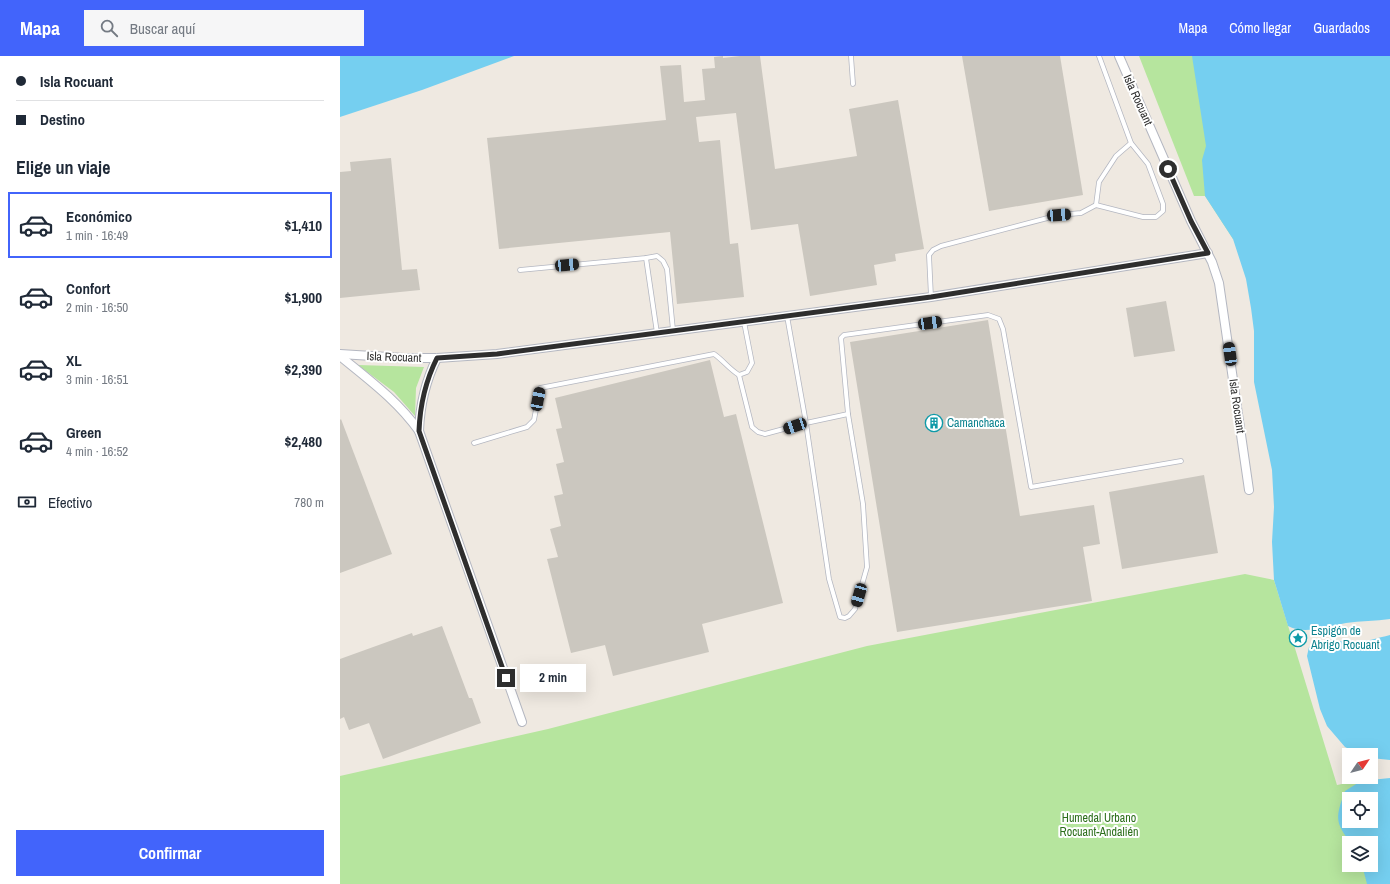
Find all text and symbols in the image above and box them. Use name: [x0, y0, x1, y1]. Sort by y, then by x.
search box: [84, 10, 364, 46]
text: Mapa: [20, 15, 60, 41]
icon: search: [98, 17, 120, 39]
text: Buscar aquí: [130, 18, 195, 39]
text: Mapa: [1179, 19, 1207, 37]
text: Cómo llegar: [1229, 19, 1291, 37]
text: Guardados: [1313, 19, 1370, 37]
text: Isla Rocuant: [40, 71, 113, 92]
street label: Isla Rocuant: [1120, 72, 1157, 128]
text: Destino: [40, 109, 85, 130]
text: Elige un viaje: [16, 155, 110, 180]
route start: [1159, 160, 1177, 178]
text: Económico: [66, 206, 132, 227]
icon: car: [18, 207, 54, 243]
car: [1047, 208, 1071, 222]
text: $1,410: [284, 215, 322, 236]
text: 1 min · 16:49: [66, 227, 128, 244]
car: [555, 258, 579, 272]
text: Confort: [66, 278, 110, 299]
icon: car: [18, 279, 54, 315]
text: $1,900: [284, 287, 322, 308]
text: 2 min · 16:50: [66, 299, 128, 316]
car: [917, 315, 943, 331]
car: [1222, 341, 1238, 367]
street label: Isla Rocuant: [366, 348, 422, 366]
text: XL: [66, 350, 82, 371]
icon: car: [18, 351, 54, 387]
text: $2,390: [284, 359, 322, 380]
text: 3 min · 16:51: [66, 371, 128, 388]
street label: Isla Rocuant: [1225, 378, 1249, 434]
car: [530, 386, 546, 412]
building icon: Camanchaca: [924, 413, 944, 433]
place label: Camanchaca: [947, 415, 1006, 431]
car: [782, 416, 808, 436]
text: Green: [66, 422, 102, 443]
icon: car: [18, 423, 54, 459]
text: $2,480: [284, 431, 322, 452]
text: 4 min · 16:52: [66, 443, 128, 460]
icon: cash: [16, 491, 38, 513]
text: Efectivo: [48, 492, 92, 513]
text: 780 m: [294, 494, 324, 511]
car: [850, 582, 868, 608]
place label: Espigón de Abrigo Rocuant: [1310, 623, 1380, 653]
place icon: Espigón de Abrigo Rocuant: [1288, 628, 1308, 648]
callout: 2 min: [520, 664, 586, 692]
route end: [497, 669, 515, 687]
text: 2 min: [539, 669, 567, 686]
north arrow: [1342, 748, 1378, 784]
map controls: [1342, 748, 1378, 872]
button: locate: [1342, 792, 1378, 828]
park label: Humedal Urbano Rocuant-Andalién: [1060, 810, 1138, 840]
button: Confirmar: [16, 830, 324, 876]
button: layers: [1342, 836, 1378, 872]

